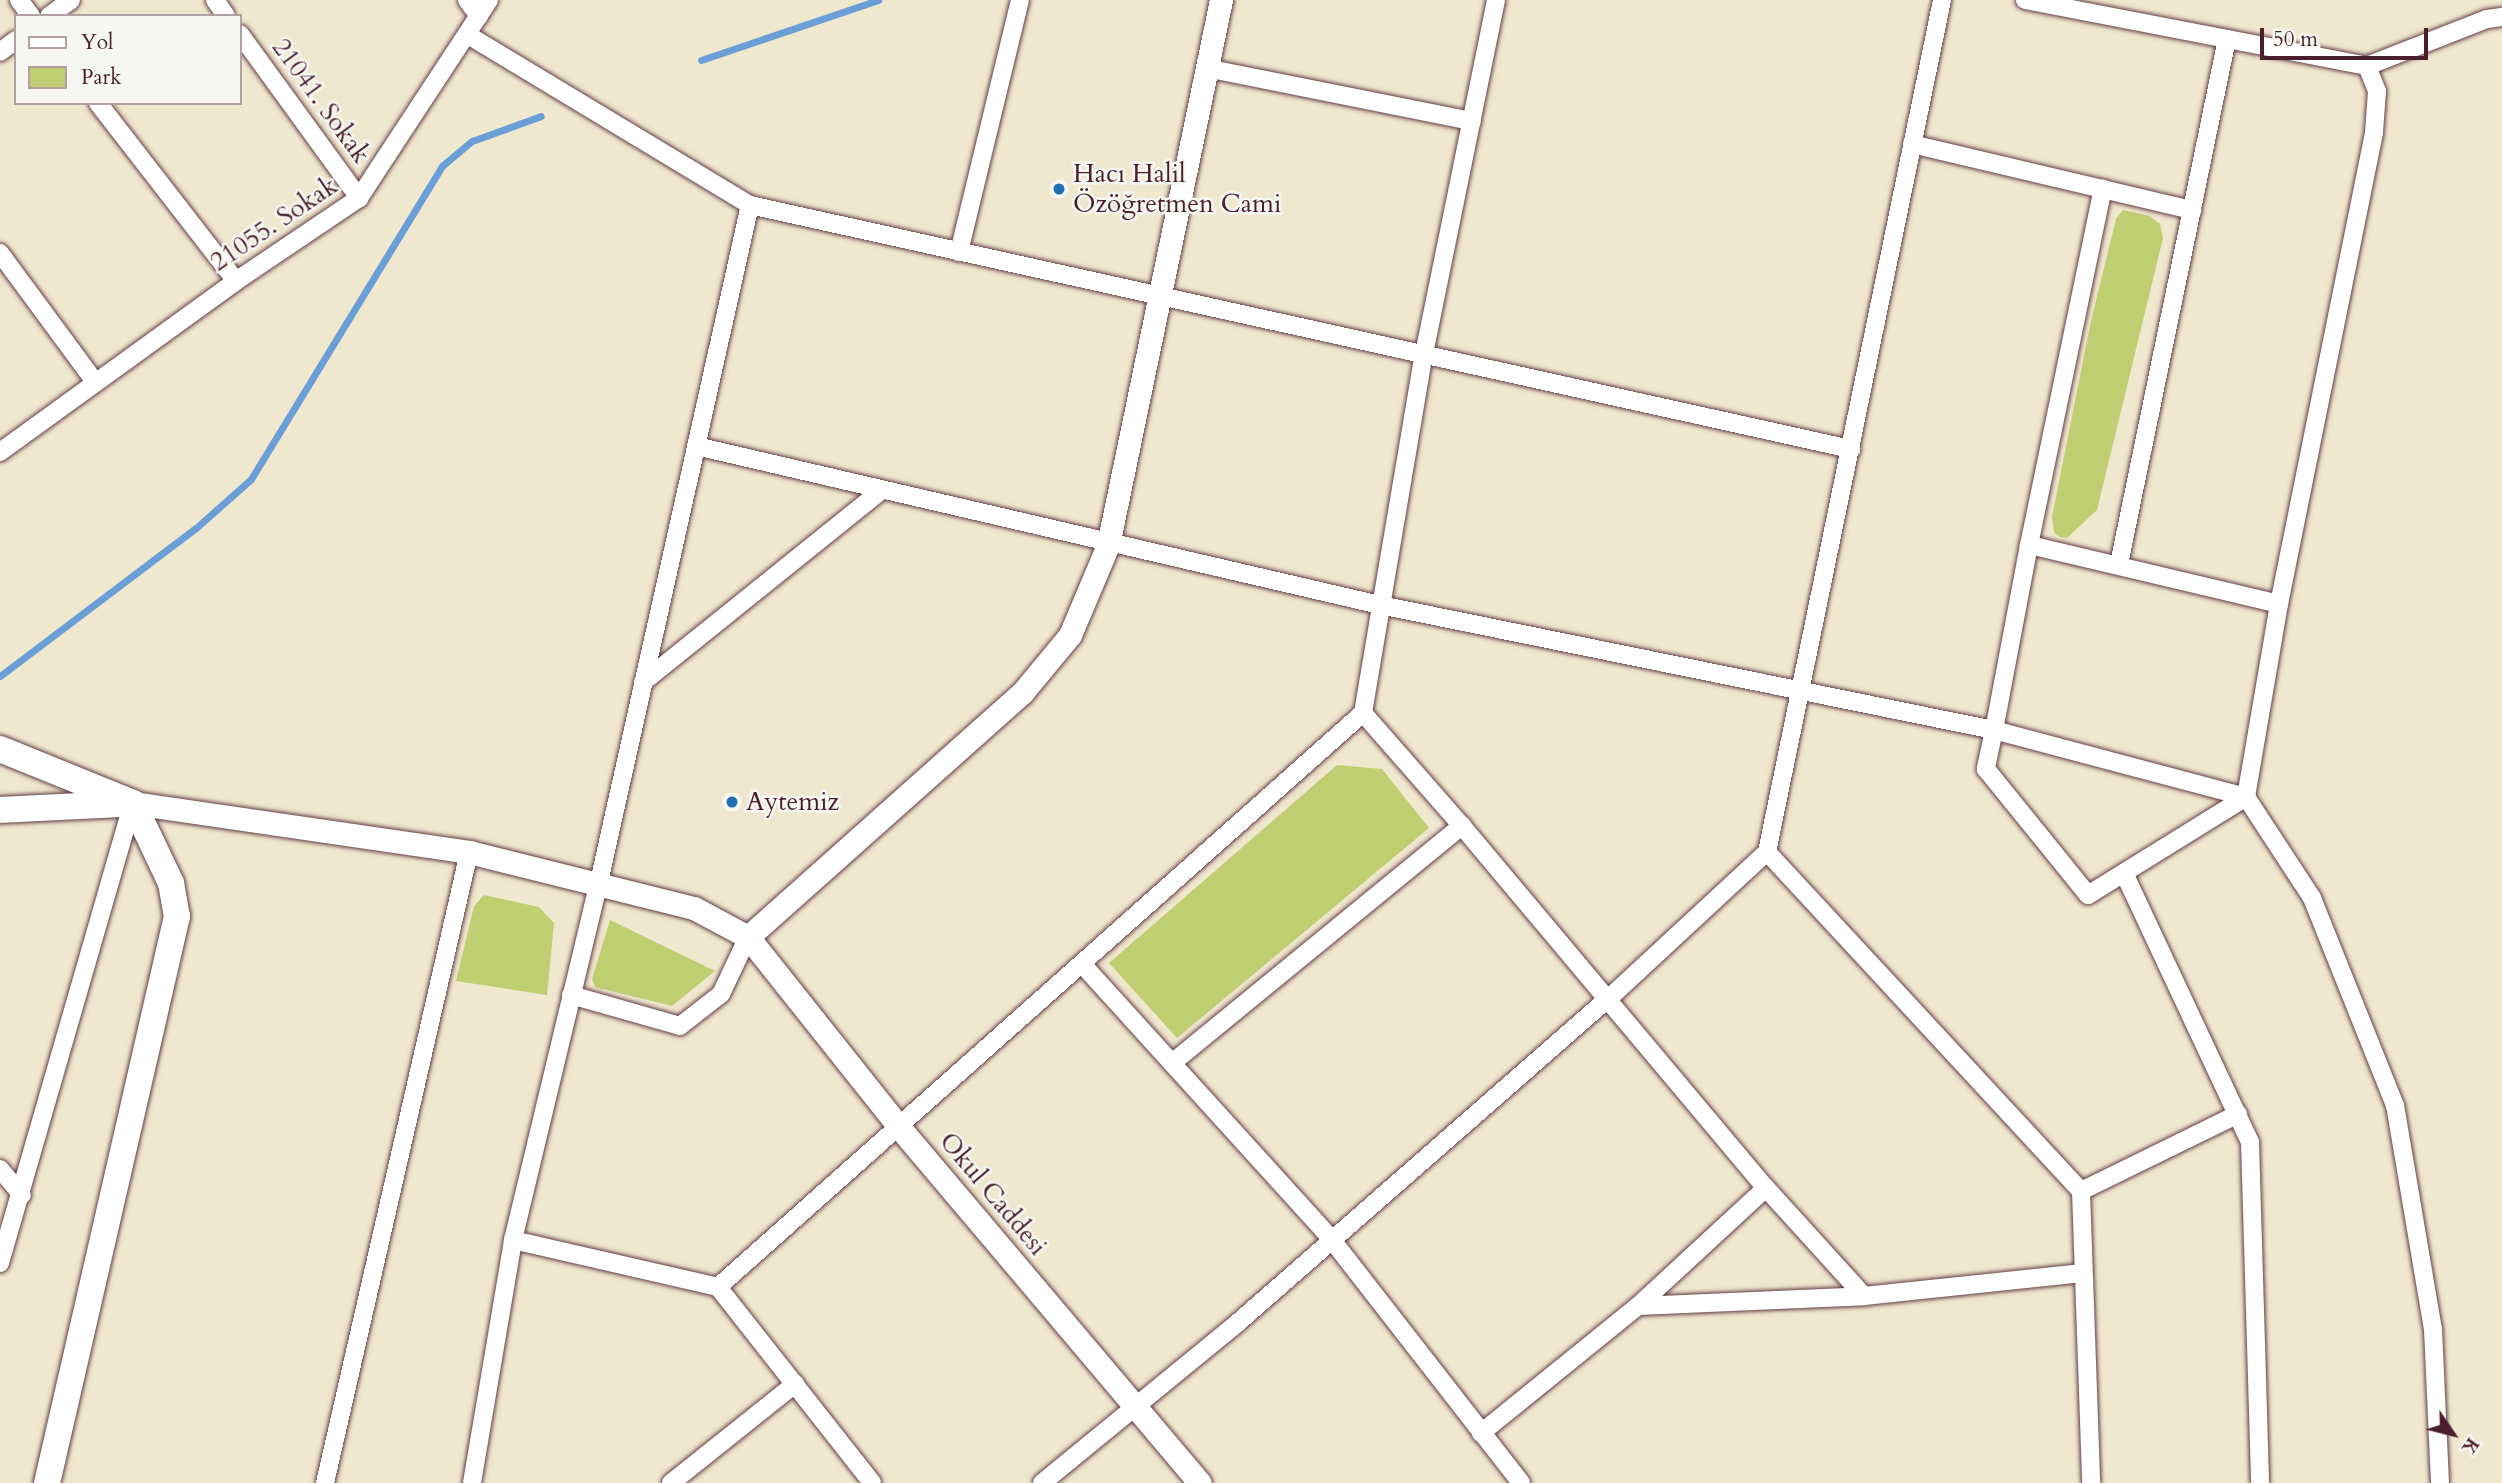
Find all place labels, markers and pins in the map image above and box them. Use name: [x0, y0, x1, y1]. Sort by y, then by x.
place label: Hacı Halil Özöğretmen Cami: [1073, 158, 1281, 220]
marker: Hacı Halil Özöğretmen Cami: [1051, 181, 1067, 197]
place label: Aytemiz: [746, 786, 839, 818]
marker: Aytemiz: [724, 794, 740, 810]

